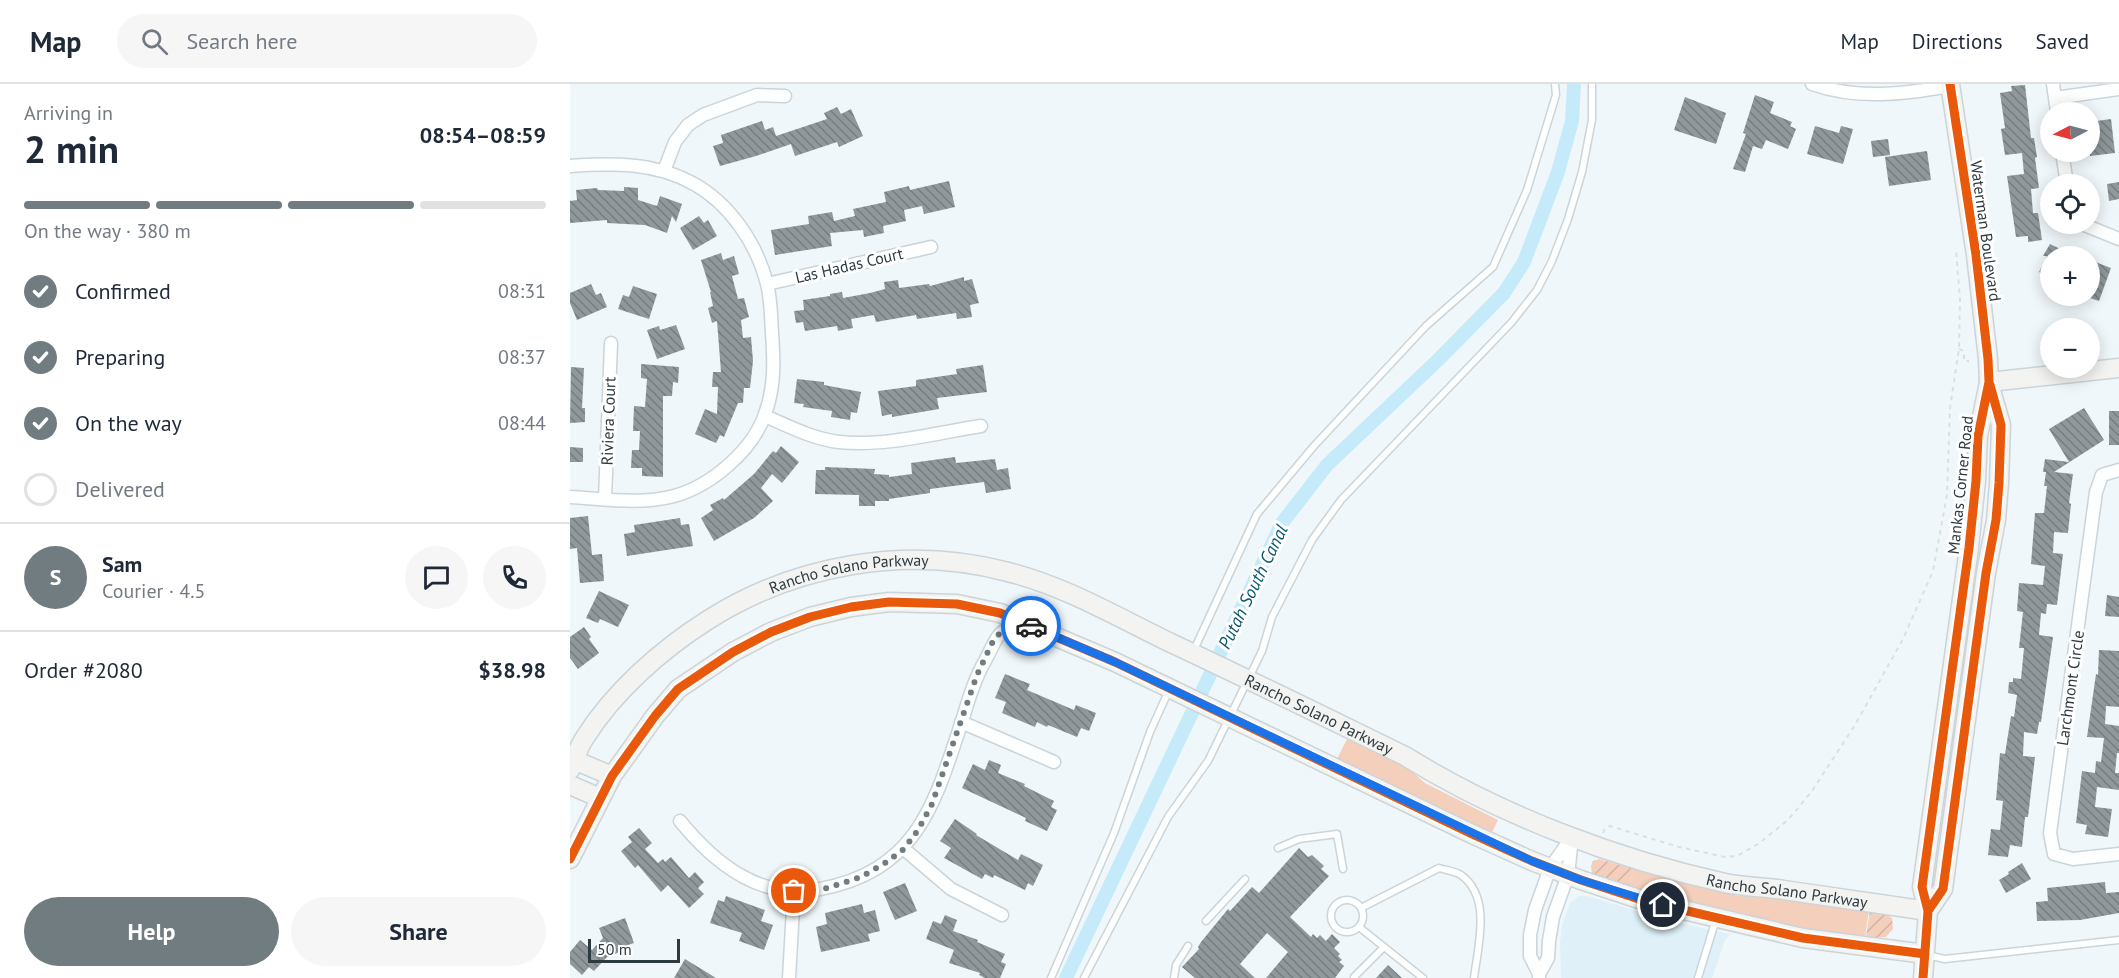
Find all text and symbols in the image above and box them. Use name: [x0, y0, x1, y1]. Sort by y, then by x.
search box: [117, 14, 537, 68]
text: Map: [30, 23, 81, 60]
icon: search: [138, 25, 171, 58]
text: Search here: [186, 27, 297, 55]
text: Map: [1840, 28, 1879, 55]
text: Directions: [1912, 28, 2003, 55]
text: Saved: [2036, 28, 2089, 55]
text: Arriving in: [24, 100, 113, 126]
north arrow: [2040, 102, 2100, 162]
map controls: [2040, 102, 2100, 378]
text: 08:54–08:59: [420, 121, 546, 149]
text: 2 min: [24, 123, 119, 174]
street label: Waterman Boulevard: [1966, 159, 2006, 303]
button: locate: [2040, 174, 2100, 234]
text: On the way · 380 m: [24, 218, 191, 244]
street label: Las Hadas Court: [793, 243, 906, 287]
button: +: [2040, 246, 2100, 306]
icon: check: [24, 275, 57, 308]
text: Confirmed: [75, 277, 171, 305]
text: 08:31: [498, 278, 546, 304]
button: −: [2040, 318, 2100, 378]
icon: check: [24, 341, 57, 374]
text: Preparing: [75, 343, 165, 371]
text: 08:37: [498, 344, 546, 370]
street label: Riviera Court: [596, 376, 620, 466]
icon: check: [24, 407, 57, 440]
text: On the way: [75, 409, 182, 437]
text: 08:44: [498, 410, 546, 436]
street label: Mankas Corner Road: [1943, 415, 1977, 555]
text: Delivered: [75, 475, 165, 503]
water label: Putah South Canal: [1212, 521, 1293, 653]
button: chat: [405, 546, 468, 609]
button: phone: [483, 546, 546, 609]
text: Sam: [102, 550, 142, 578]
street label: Rancho Solano Parkway: [766, 550, 930, 598]
text: S: [50, 563, 61, 591]
text: Courier · 4.5: [102, 578, 205, 604]
courier: [1001, 596, 1061, 656]
icon: car: [1015, 610, 1048, 643]
street label: Larchmont Circle: [2052, 629, 2088, 747]
text: Order #2080: [24, 656, 143, 684]
text: $38.98: [478, 656, 546, 684]
street label: Rancho Solano Parkway: [1241, 670, 1397, 759]
pin: [768, 865, 819, 916]
street label: Rancho Solano Parkway: [1704, 869, 1870, 912]
icon: bag: [777, 874, 810, 907]
pin: [1637, 879, 1688, 930]
icon: home: [1646, 888, 1679, 921]
button: Help: [24, 897, 279, 966]
button: Share: [291, 897, 546, 966]
scale bar: [588, 936, 680, 964]
text: 50 m: [597, 939, 632, 959]

